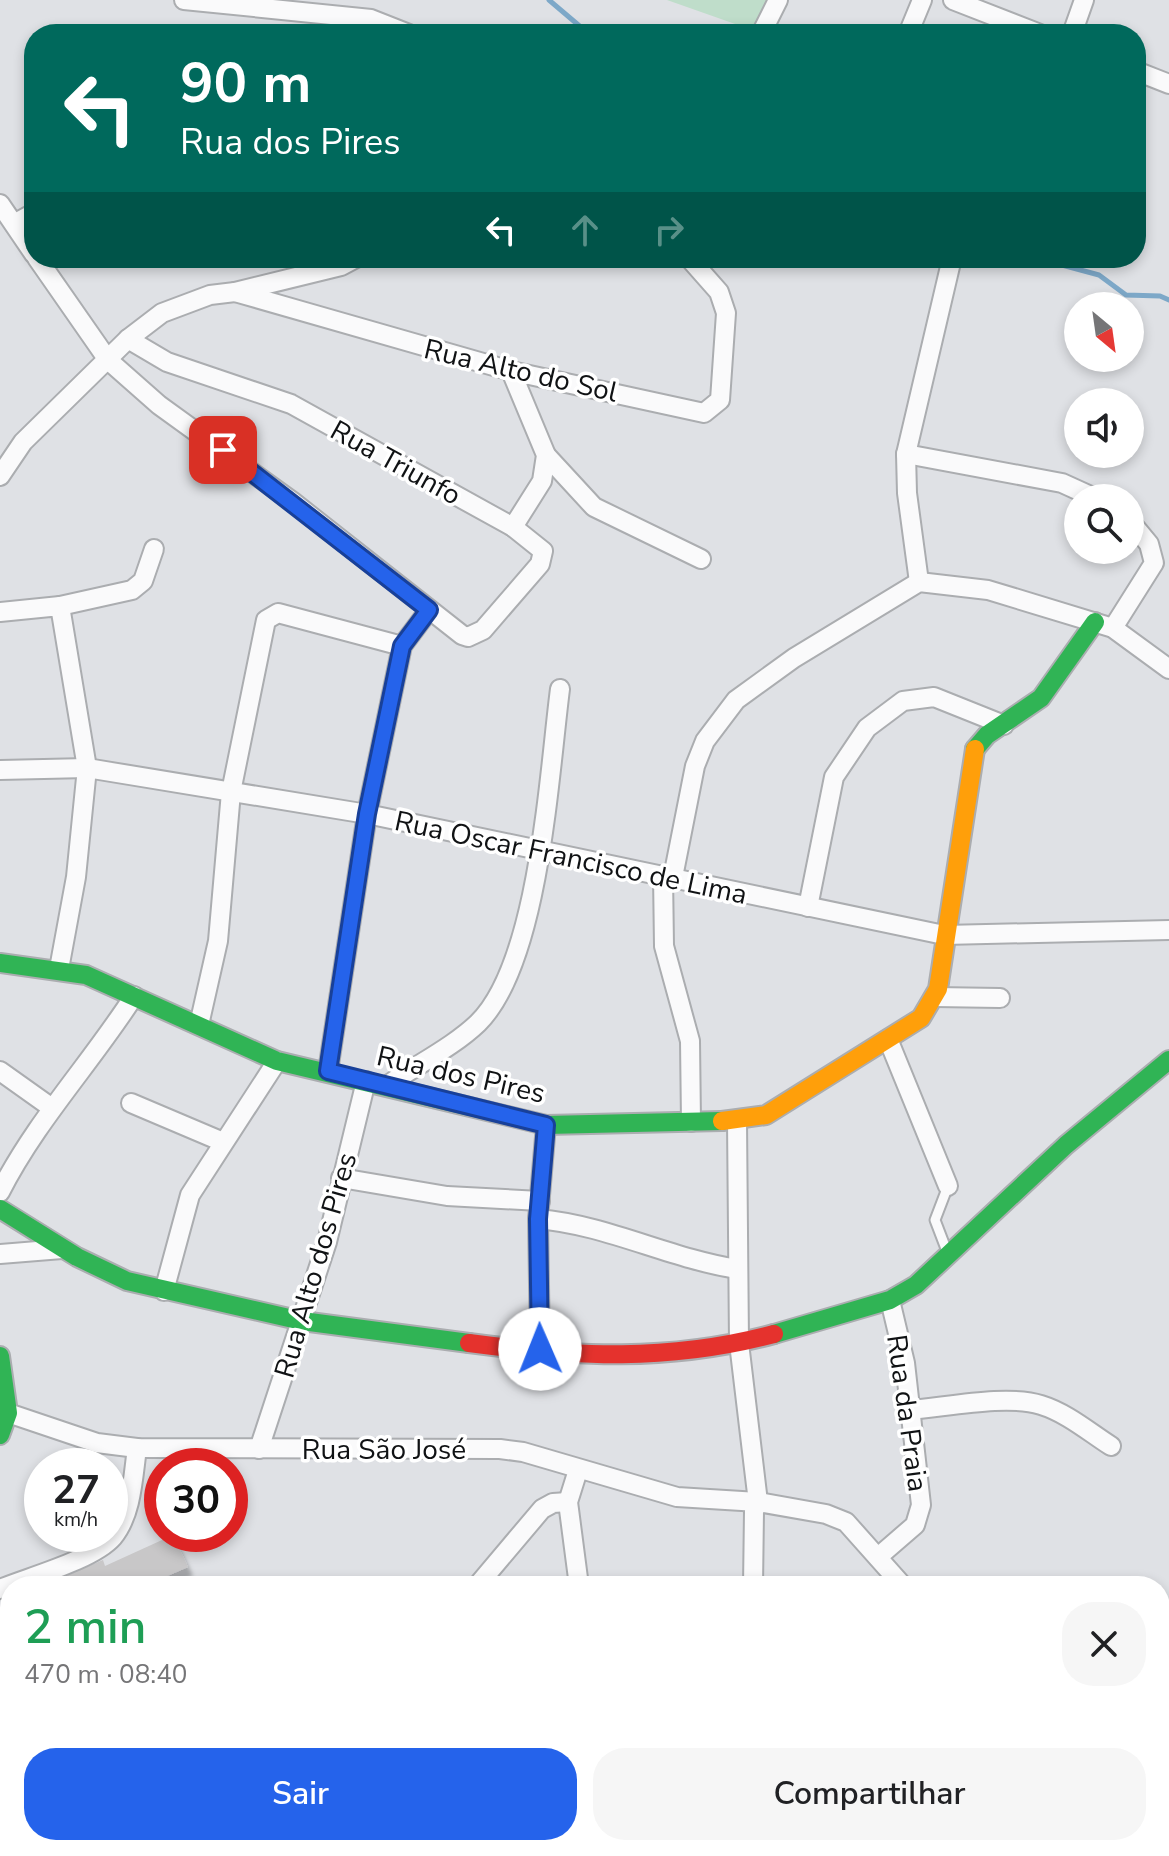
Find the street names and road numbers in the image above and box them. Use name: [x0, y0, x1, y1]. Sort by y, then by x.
street label: Rua Alto do Sol: [420, 330, 622, 412]
street label: Rua Triunfo: [323, 411, 468, 514]
street label: Rua Oscar Francisco de Lima: [391, 802, 750, 914]
street label: Rua dos Pires: [373, 1037, 549, 1113]
street label: Rua Alto dos Pires: [266, 1148, 366, 1382]
street label: Rua da Praia: [877, 1332, 937, 1494]
street label: Rua São José: [302, 1431, 466, 1469]

